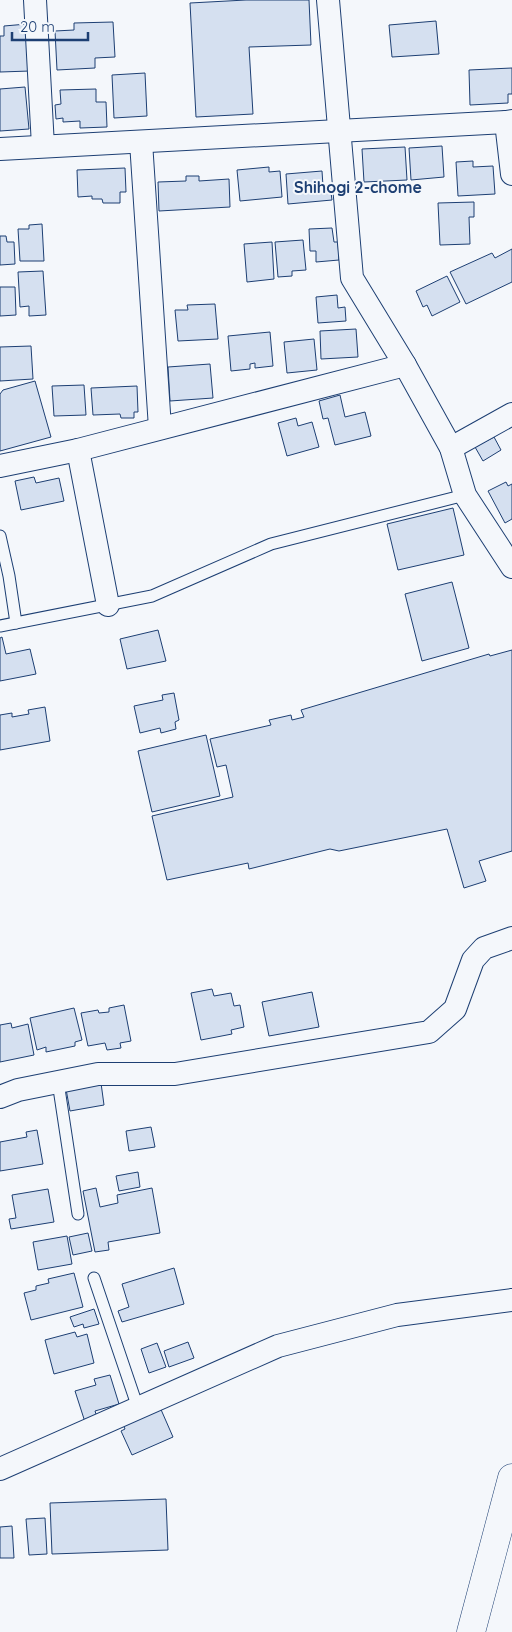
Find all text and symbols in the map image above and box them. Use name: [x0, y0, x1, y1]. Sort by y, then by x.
scale bar: [12, 10, 89, 42]
text: 20 m: [20, 17, 55, 36]
district label: Shihogi 2-chome: [294, 177, 422, 197]

